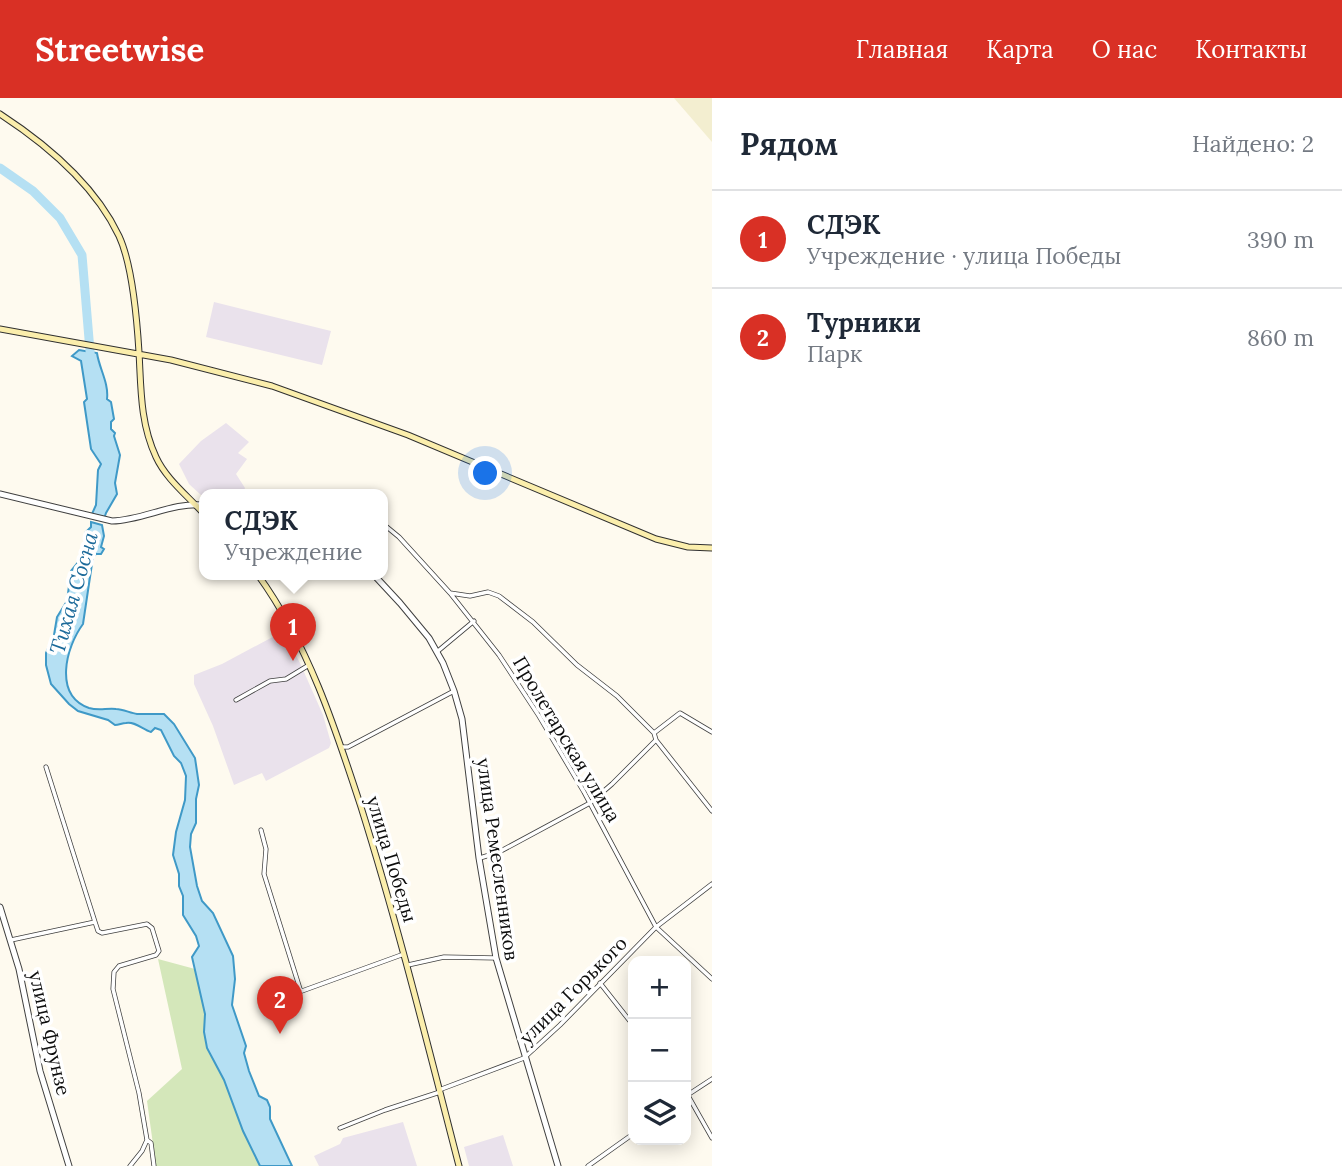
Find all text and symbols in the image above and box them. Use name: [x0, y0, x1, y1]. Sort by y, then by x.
text: Streetwise: [35, 28, 204, 70]
text: Главная: [856, 34, 948, 65]
text: Карта: [986, 34, 1054, 65]
text: О нас: [1092, 34, 1157, 65]
text: Контакты: [1195, 34, 1307, 65]
text: Рядом: [740, 125, 838, 163]
text: Найдено: 2: [1192, 129, 1314, 158]
text: СДЭК: [807, 208, 880, 241]
text: 1: [758, 225, 768, 254]
text: 390 m: [1247, 225, 1314, 254]
text: Учреждение · улица Победы: [807, 241, 1121, 270]
text: Турники: [807, 306, 921, 339]
text: 2: [757, 323, 769, 352]
text: 860 m: [1247, 323, 1314, 352]
text: Парк: [807, 339, 862, 368]
your location: [468, 456, 502, 490]
popup: [199, 489, 388, 580]
text: СДЭК: [224, 504, 298, 537]
water label: Тихая Сосна: [43, 528, 104, 657]
text: Учреждение: [224, 537, 363, 566]
pin: 1: [270, 603, 316, 661]
street label: Пролетарская улица: [508, 652, 626, 826]
street label: улица Ремесленников: [472, 756, 524, 962]
street label: улица Победы: [361, 793, 423, 925]
street label: улица Горького: [514, 931, 632, 1049]
map controls: [628, 956, 691, 1145]
button: +: [628, 956, 691, 1019]
street label: улица Фрунзе: [24, 968, 76, 1098]
pin: 2: [257, 976, 303, 1034]
button: −: [628, 1019, 691, 1082]
button: layers: [628, 1082, 691, 1145]

